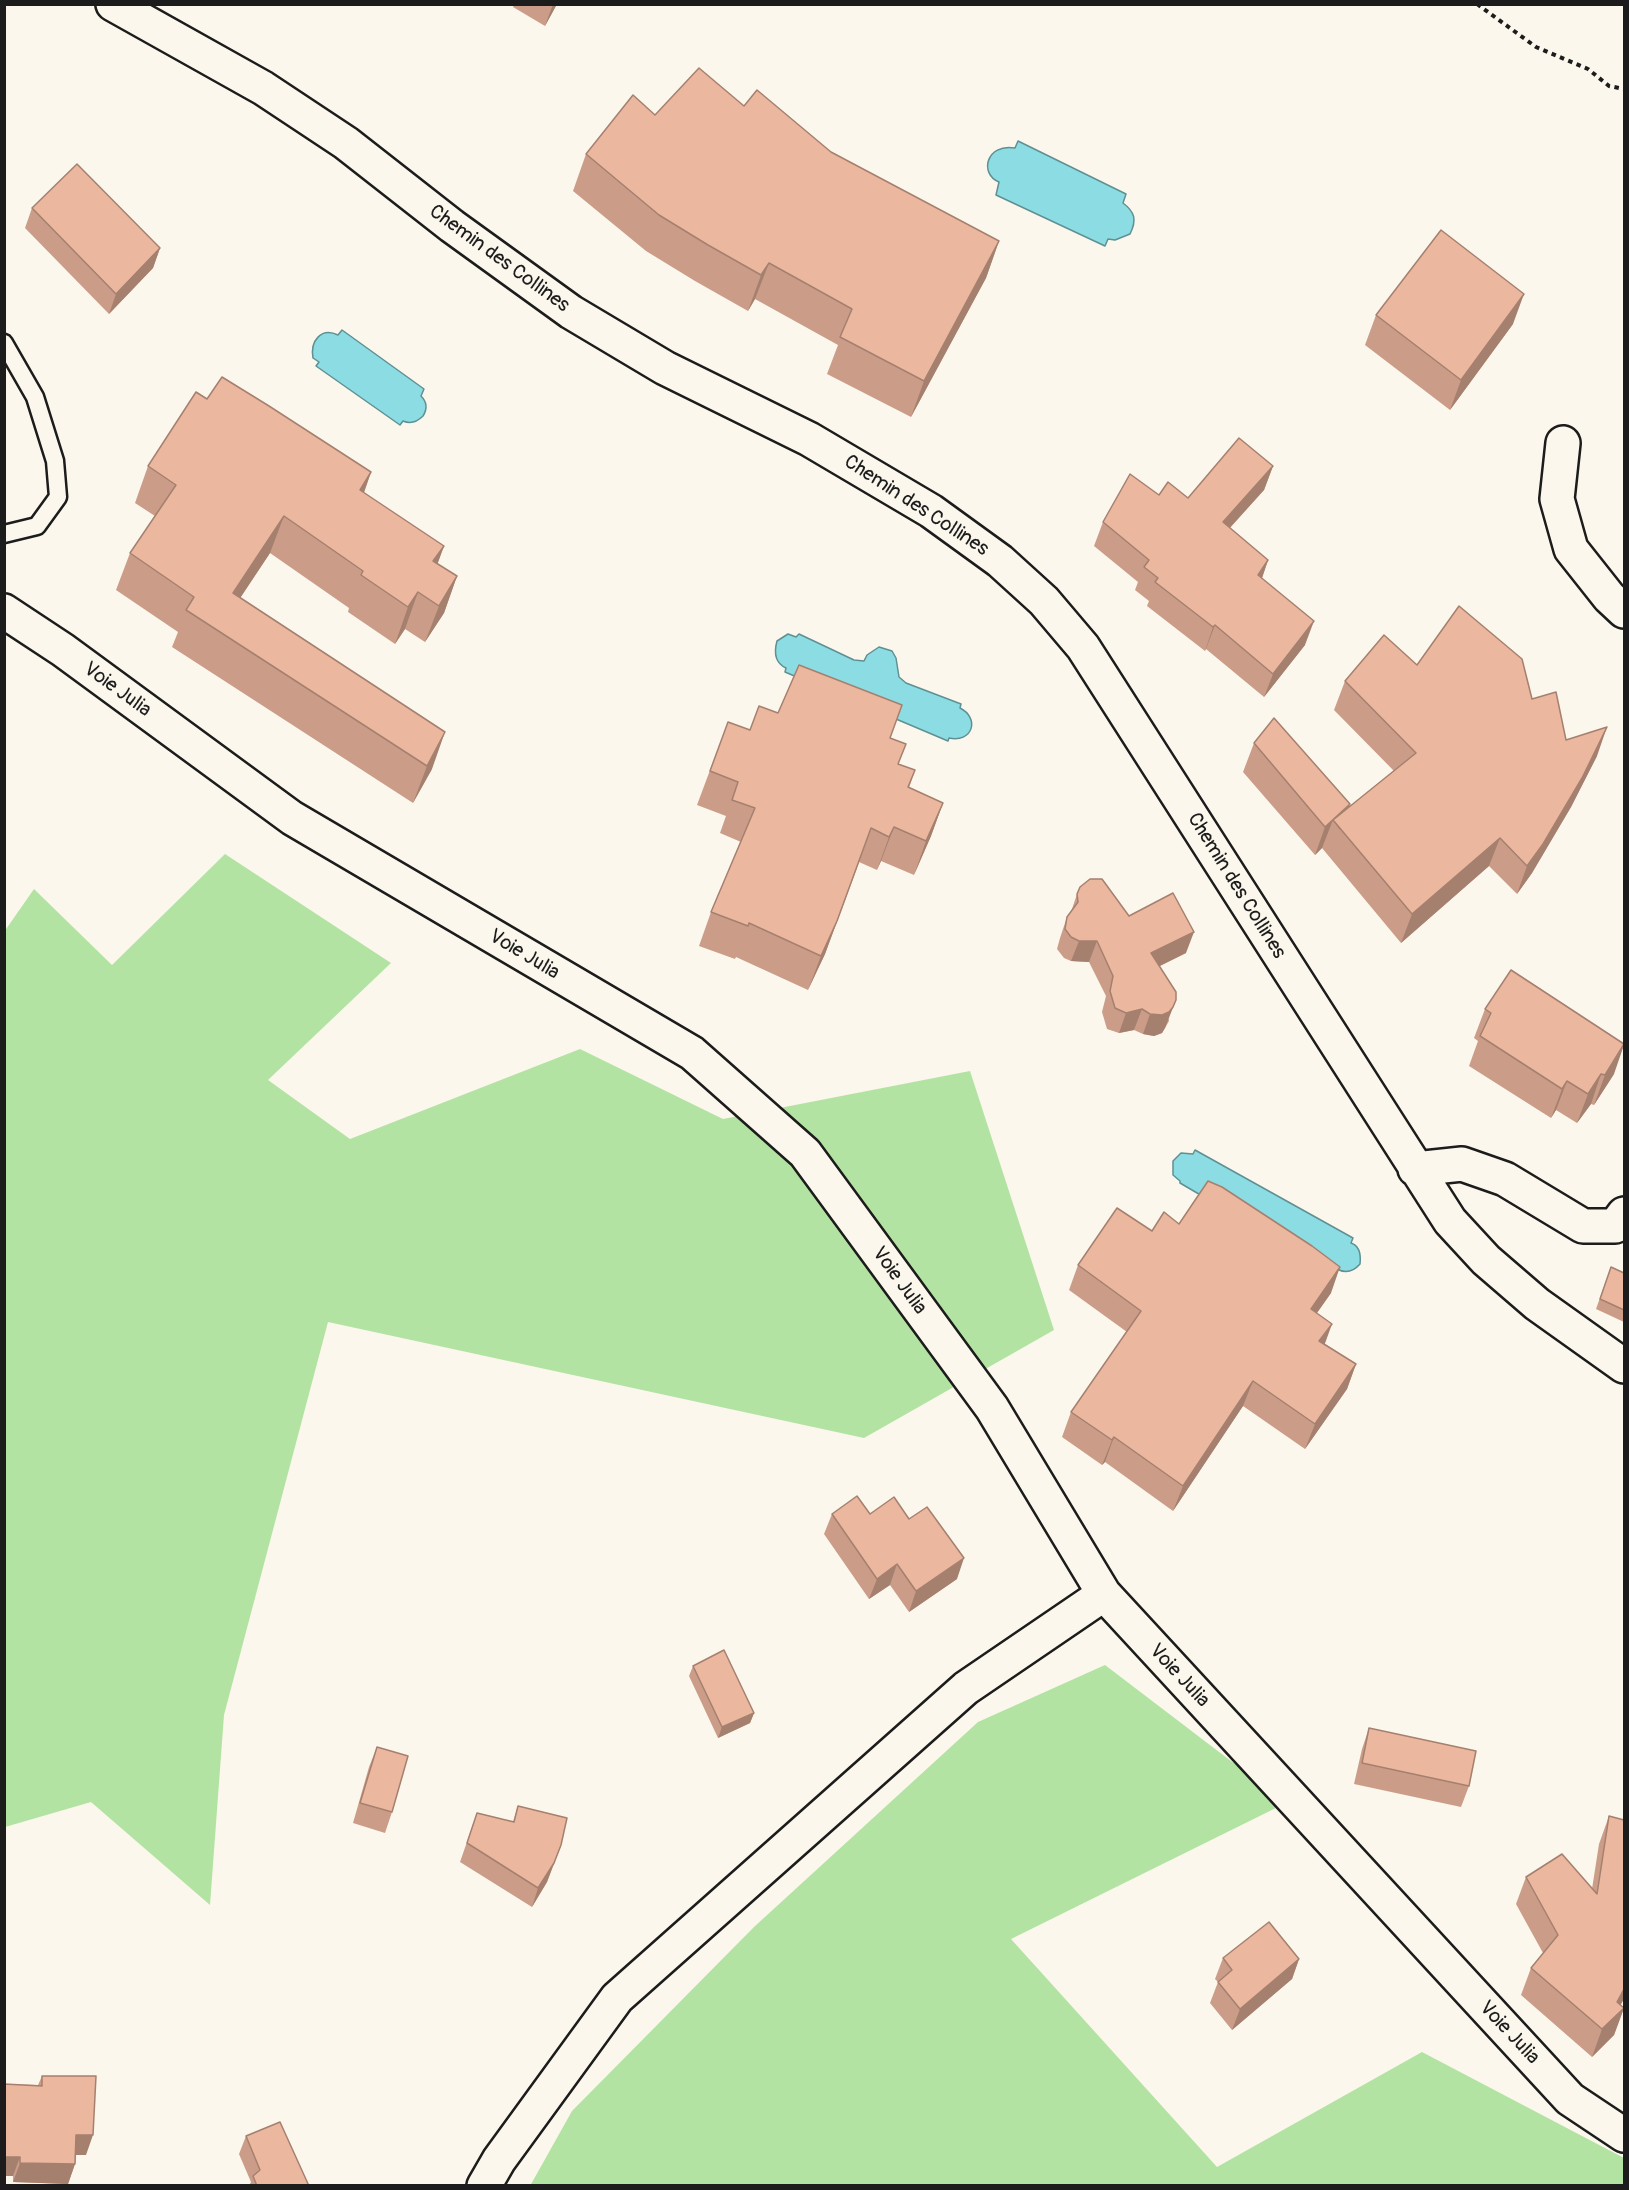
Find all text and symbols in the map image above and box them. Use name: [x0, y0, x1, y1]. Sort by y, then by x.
street label: Chemin des Collines: [424, 200, 574, 318]
street label: Chemin des Collines: [839, 450, 993, 562]
street label: Voie Julia: [79, 657, 155, 723]
street label: Chemin des Collines: [1181, 809, 1291, 963]
street label: Voie Julia: [485, 925, 563, 985]
street label: Voie Julia: [866, 1243, 932, 1319]
street label: Voie Julia: [1144, 1639, 1214, 1713]
street label: Voie Julia: [1474, 1996, 1544, 2070]

